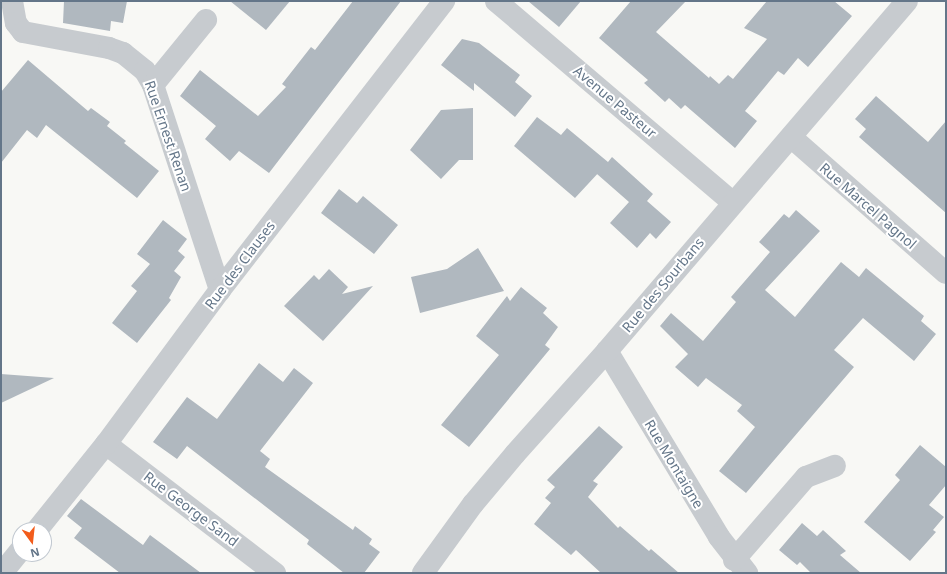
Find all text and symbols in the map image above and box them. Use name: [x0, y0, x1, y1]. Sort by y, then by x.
street label: Avenue Pasteur: [570, 62, 660, 142]
street label: Rue Ernest Renan: [141, 78, 195, 194]
street label: Rue Marcel Pagnol: [816, 159, 920, 253]
street label: Rue des Clauses: [201, 218, 279, 312]
street label: Rue des Sourbans: [619, 234, 707, 336]
street label: Rue Montaigne: [641, 417, 707, 511]
street label: Rue George Sand: [140, 468, 242, 550]
north arrow: [12, 522, 52, 562]
text: N: [29, 545, 41, 562]

